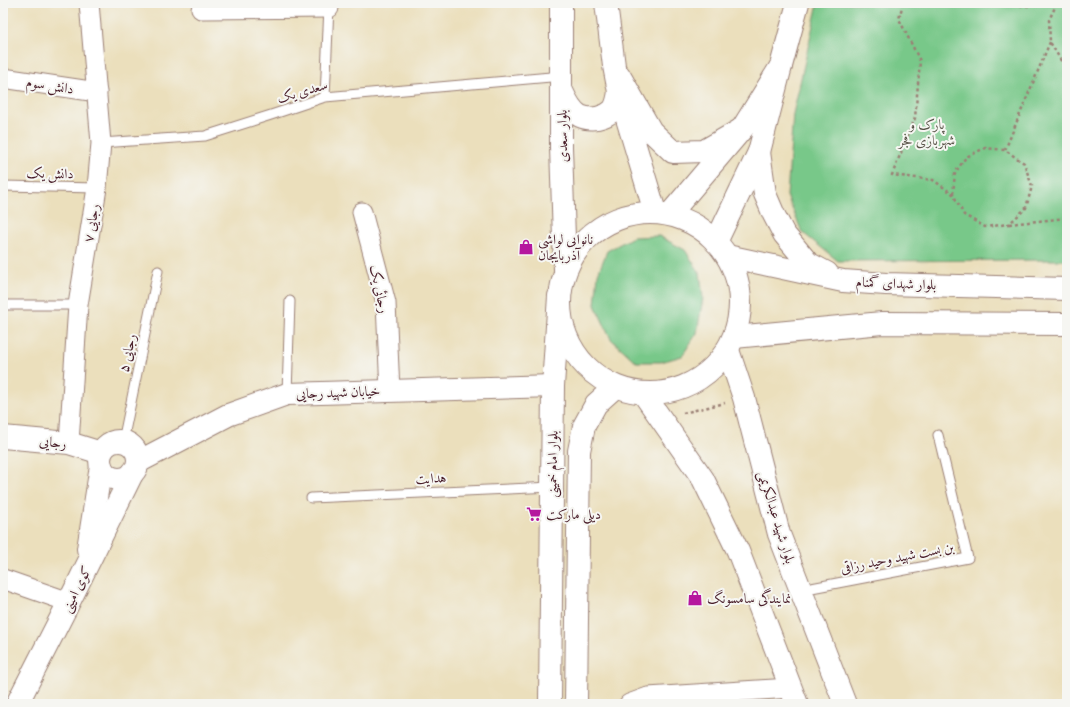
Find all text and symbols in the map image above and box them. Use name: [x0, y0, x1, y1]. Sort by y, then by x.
street label: دانش سوم: [24, 73, 75, 102]
street label: سعدی یک: [275, 76, 329, 107]
street label: بلوار سعدی: [554, 109, 571, 162]
park label: پارک و شهربازی فجر: [897, 116, 955, 150]
street label: دانش یک: [26, 165, 74, 183]
street label: رجایی ۷: [80, 203, 104, 244]
place label: نانوایی لواشی آذربایجان: [538, 231, 593, 264]
shop icon: نانوایی لواشی آذربایجان: [517, 238, 535, 256]
street label: رجائی یک: [366, 263, 393, 315]
street label: بلوار شهدای گمنام: [855, 273, 937, 297]
street label: رجایی ۵: [115, 332, 141, 374]
street label: خیابان شهید رجایی: [295, 383, 381, 403]
street label: بلوار امام خمینی: [543, 430, 566, 498]
street label: رجایی: [38, 433, 68, 453]
street label: هدایت: [415, 469, 447, 488]
street label: بلوار شهید عبدالکریمی: [753, 469, 799, 566]
supermarket icon: دیلی مارکت: [525, 505, 543, 523]
place label: دیلی مارکت: [546, 506, 601, 524]
street label: بن بست شهید وحید رزاقی: [839, 538, 956, 578]
street label: کوی امینی: [58, 563, 96, 616]
place label: نمایندگی سامسونگ: [707, 588, 791, 607]
shop icon: نمایندگی سامسونگ: [686, 589, 704, 607]

